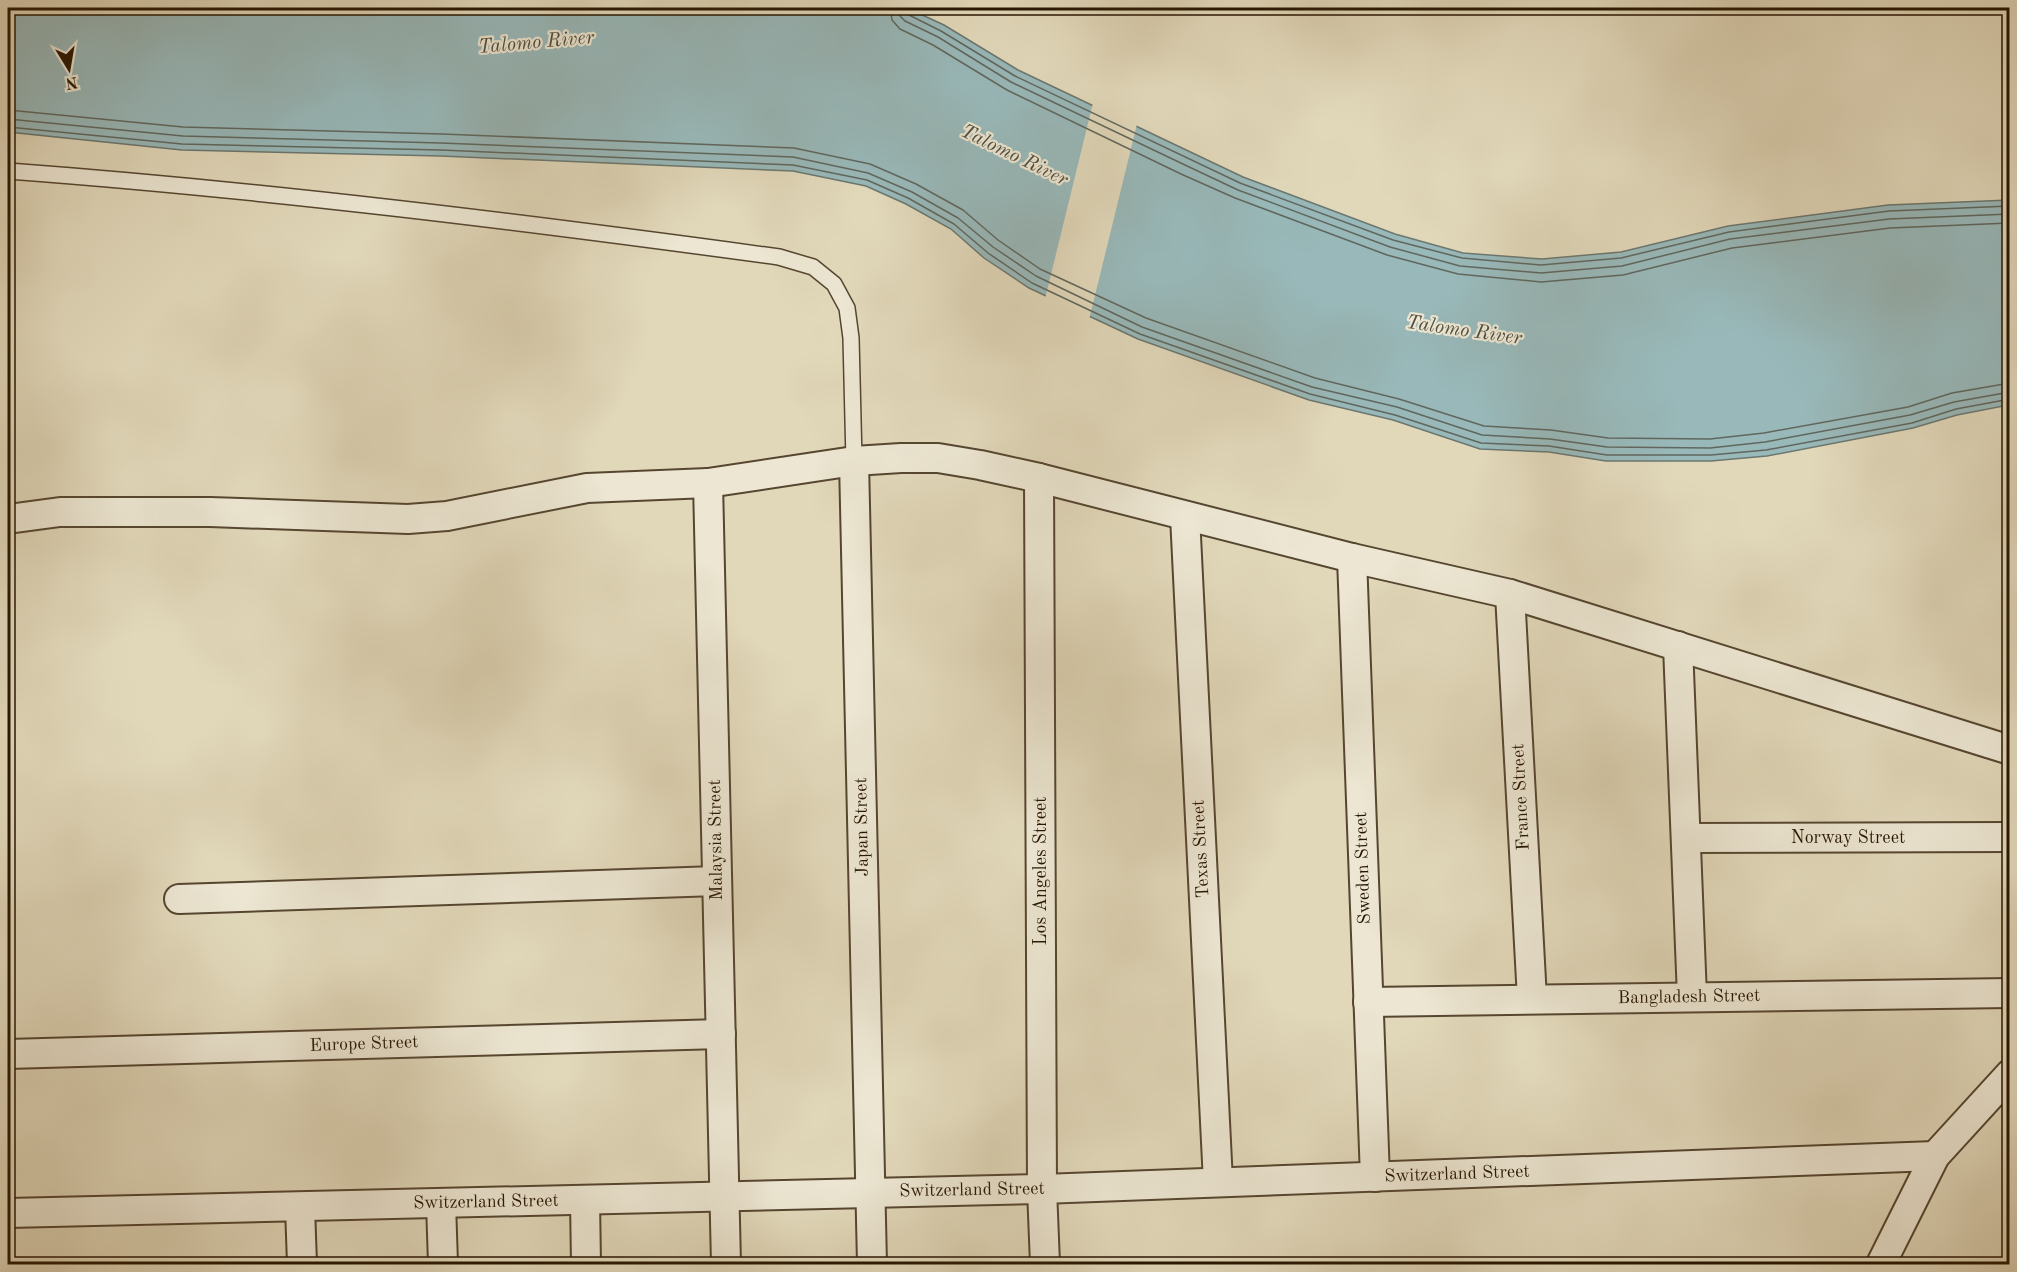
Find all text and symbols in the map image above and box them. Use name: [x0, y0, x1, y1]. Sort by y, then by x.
water label: Talomo River: [477, 28, 595, 58]
north arrow: [39, 39, 99, 99]
text: N: [63, 73, 79, 91]
water label: Talomo River: [957, 121, 1071, 191]
water label: Talomo River: [1405, 313, 1523, 349]
street label: France Street: [1509, 743, 1533, 851]
street label: Japan Street: [852, 777, 872, 877]
street label: Malaysia Street: [706, 779, 726, 901]
street label: Los Angeles Street: [1032, 796, 1050, 946]
street label: Texas Street: [1189, 799, 1213, 899]
street label: Sweden Street: [1352, 811, 1374, 925]
street label: Norway Street: [1791, 829, 1905, 847]
street label: Bangladesh Street: [1618, 987, 1760, 1007]
street label: Europe Street: [309, 1033, 419, 1055]
street label: Switzerland Street: [1384, 1162, 1530, 1186]
street label: Switzerland Street: [899, 1180, 1045, 1200]
street label: Switzerland Street: [413, 1192, 559, 1212]

